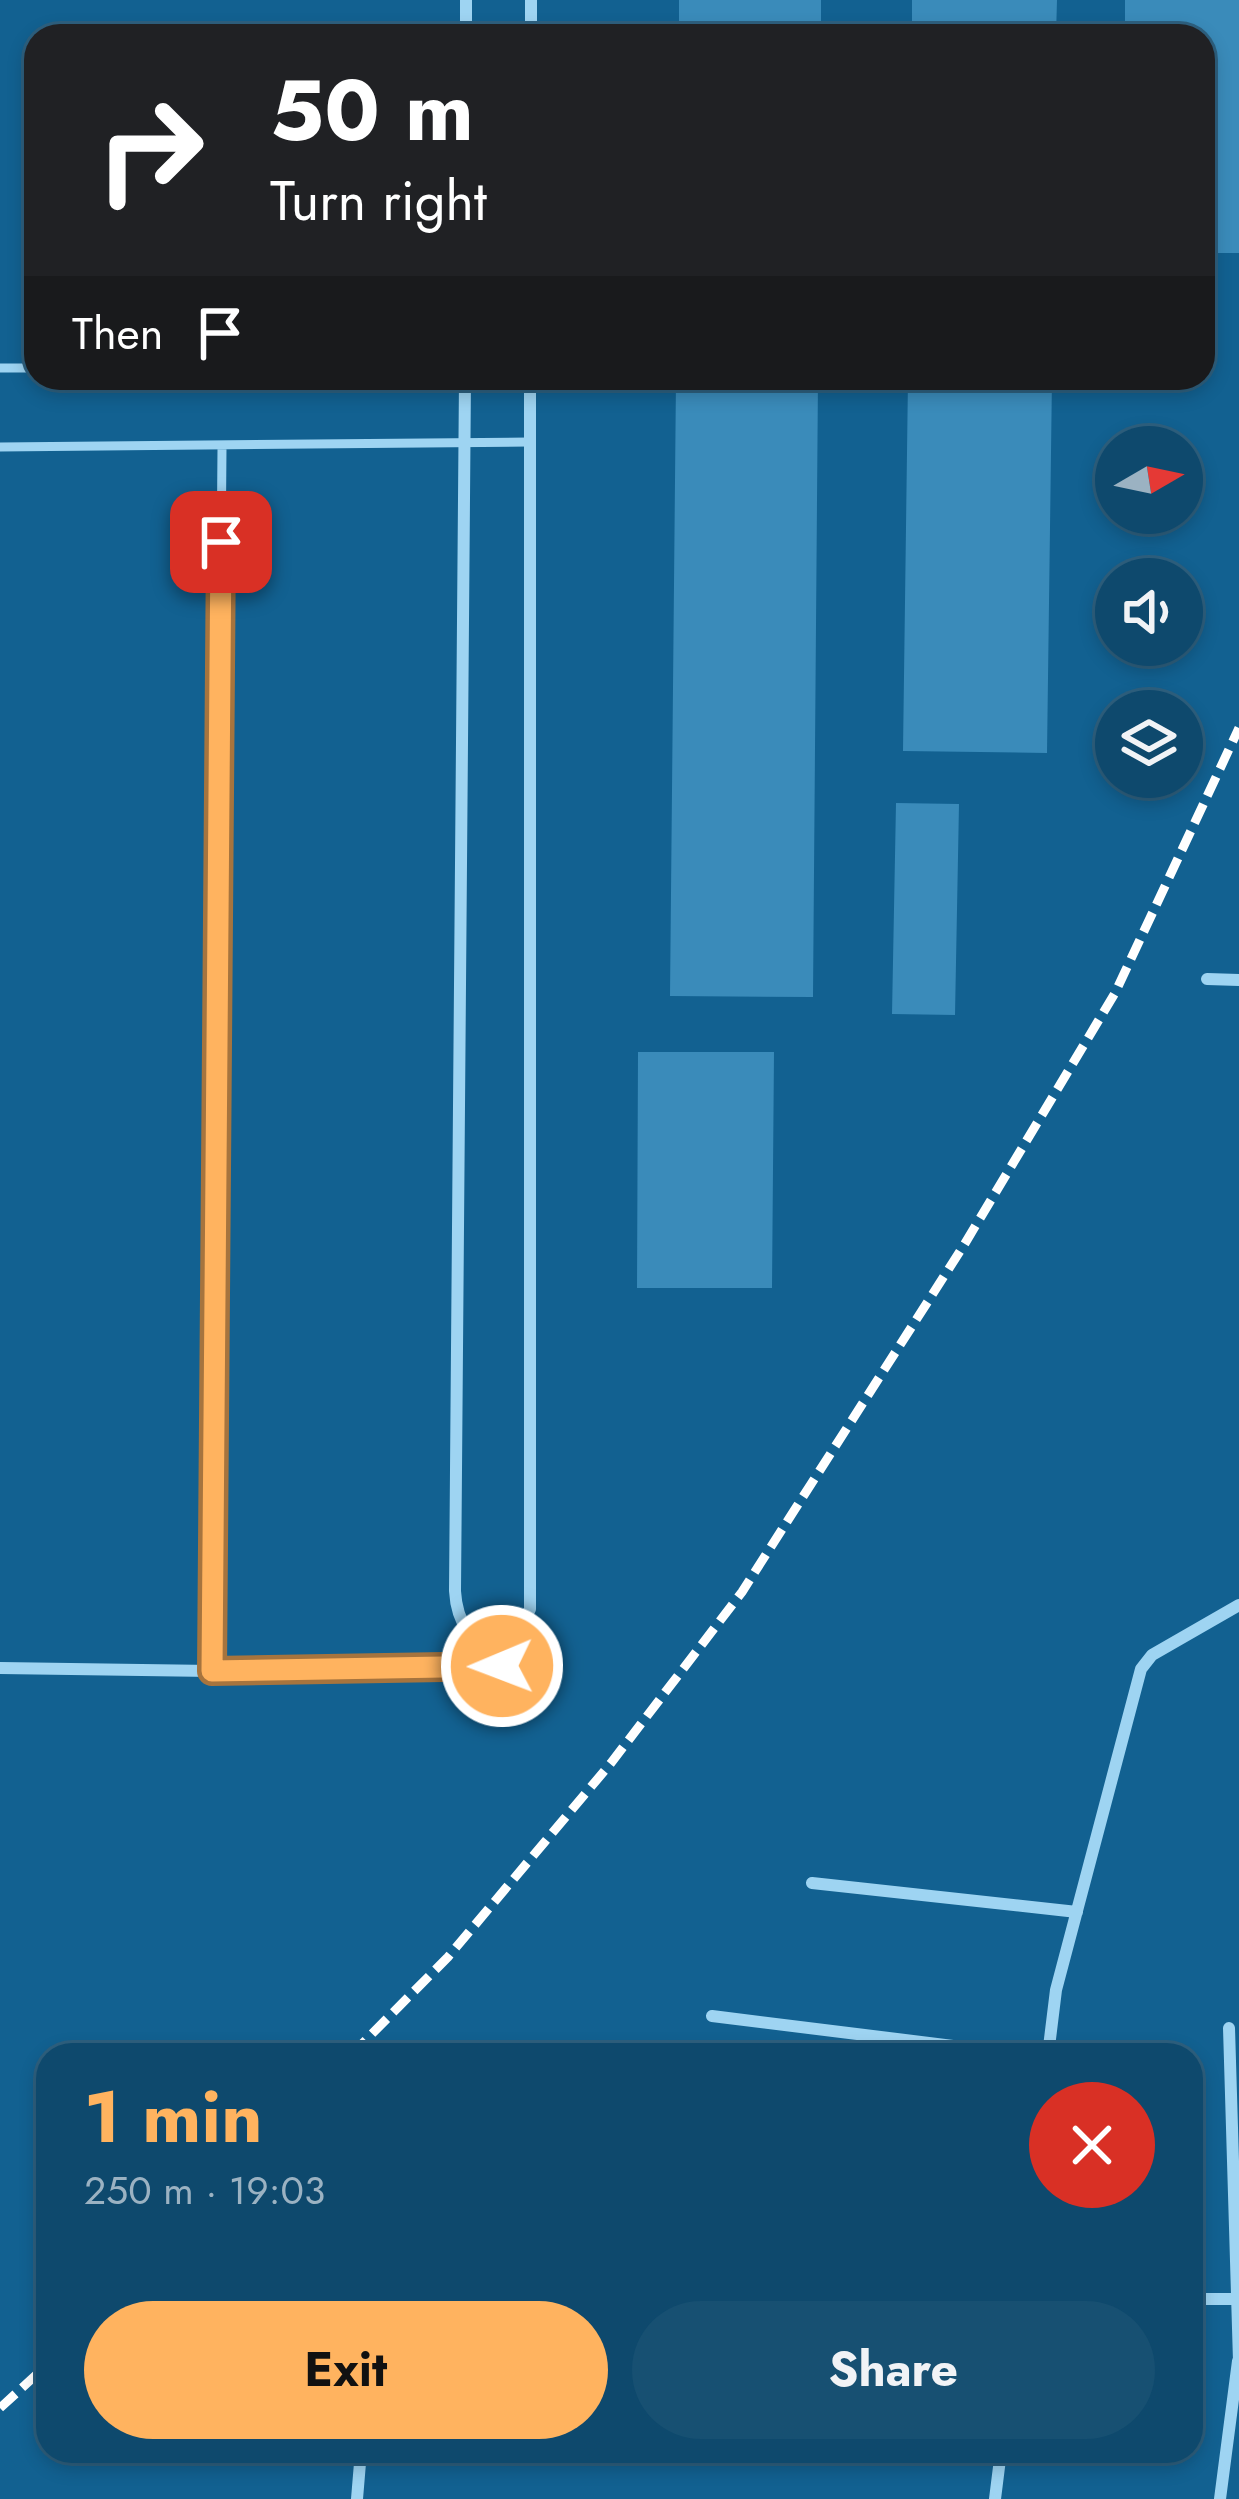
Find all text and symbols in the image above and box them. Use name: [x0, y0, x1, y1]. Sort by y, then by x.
text: 50 m: [270, 50, 474, 172]
icon: right: [72, 72, 228, 228]
text: Turn right: [270, 162, 487, 240]
icon: arrive: [187, 300, 253, 366]
text: Then: [72, 301, 163, 366]
north arrow: [1095, 426, 1203, 534]
map controls: [1095, 426, 1203, 798]
pin: [170, 491, 272, 593]
icon: arrive: [188, 509, 254, 575]
button: sound: [1095, 558, 1203, 666]
button: layers: [1095, 690, 1203, 798]
position arrow: [439, 1603, 565, 1729]
text: 1 min: [84, 2065, 263, 2169]
button: close: [1029, 2082, 1155, 2208]
text: 250 m · 19:03: [84, 2162, 325, 2219]
button: Exit: [84, 2301, 608, 2439]
button: Share: [632, 2301, 1155, 2439]

